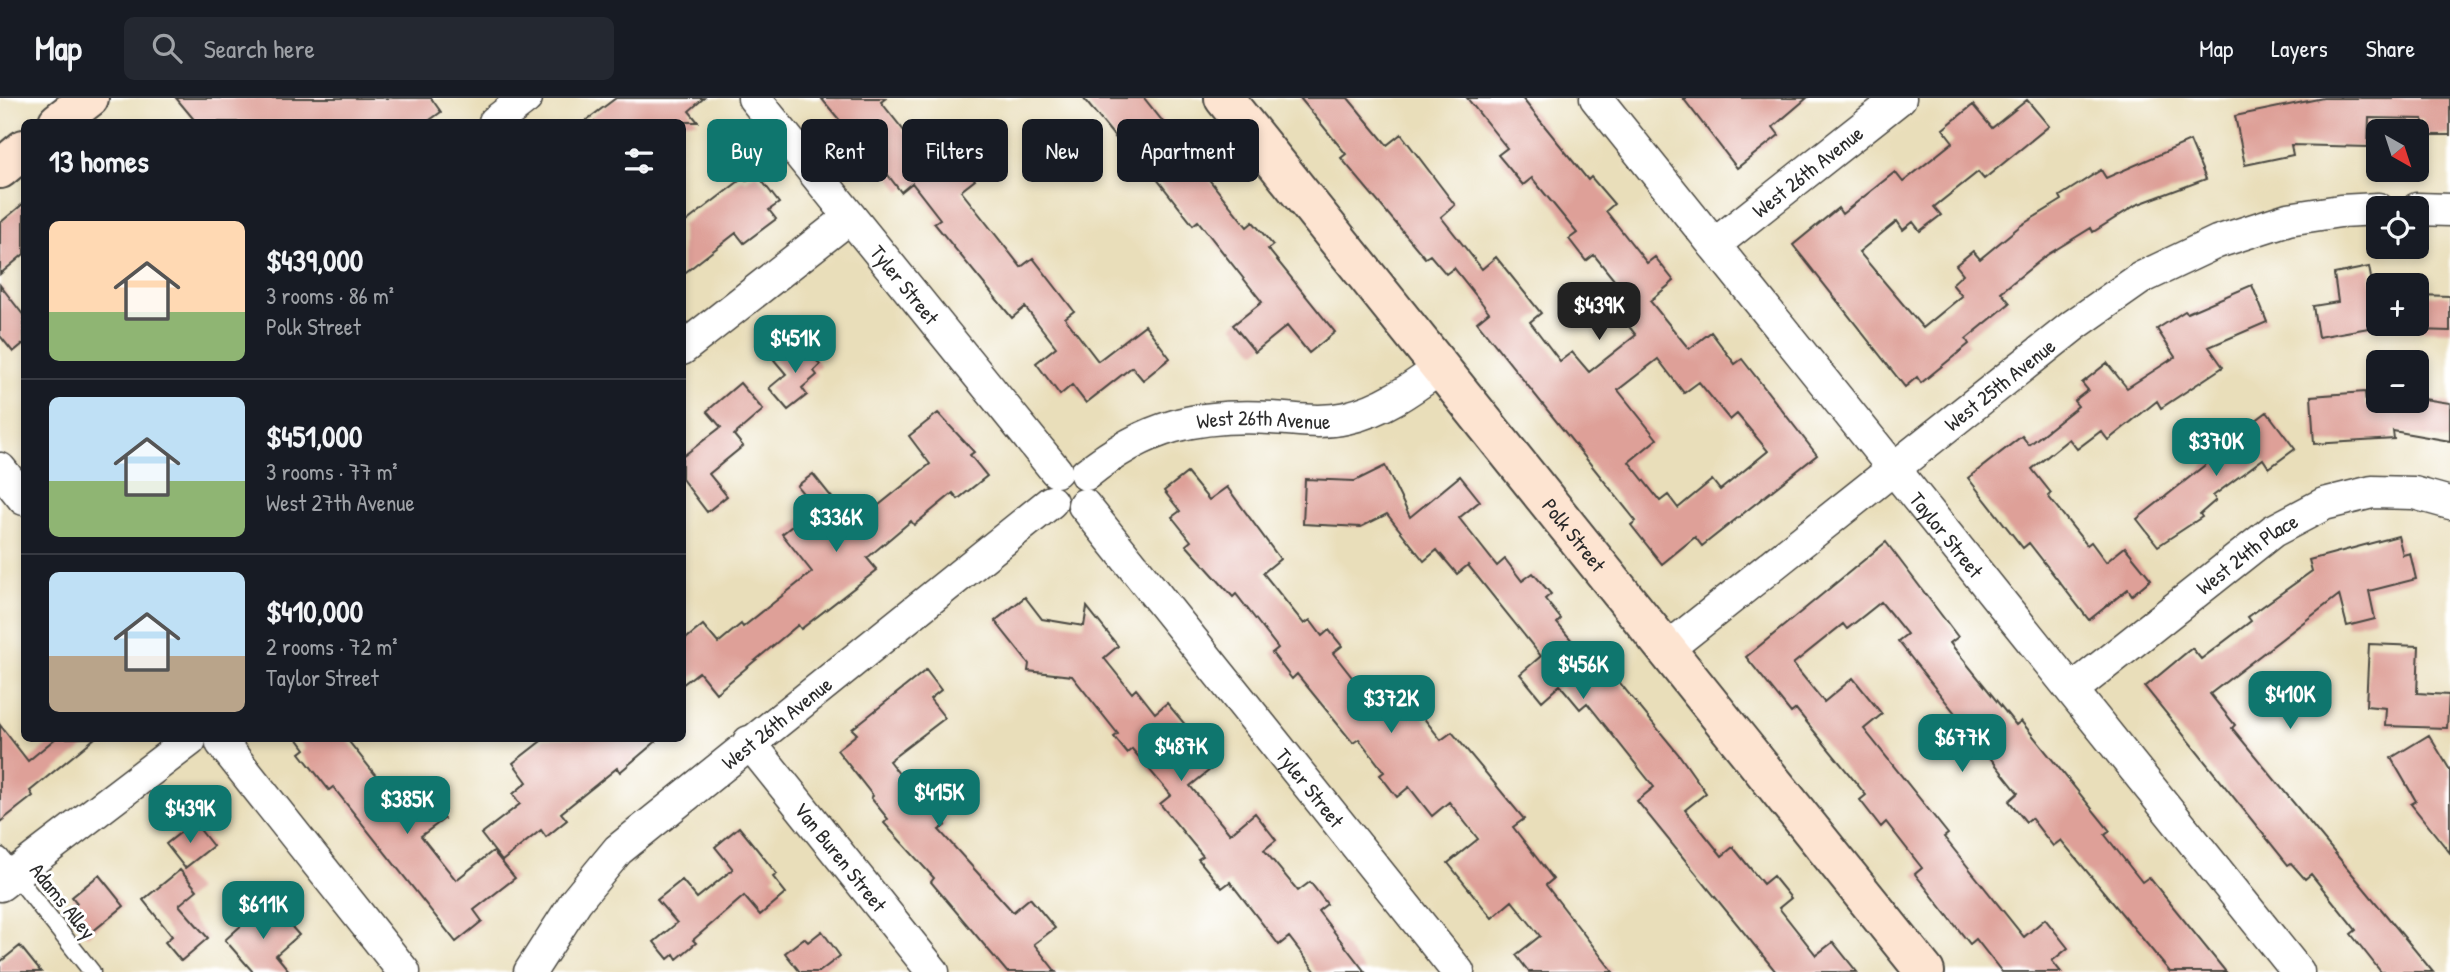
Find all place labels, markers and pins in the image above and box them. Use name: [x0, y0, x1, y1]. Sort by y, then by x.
pin: $439K: [1550, 282, 1648, 342]
pin: $451K: [746, 316, 844, 375]
pin: $370K: [2167, 418, 2265, 478]
pin: $336K: [787, 494, 885, 554]
pin: $456K: [1534, 642, 1632, 701]
pin: $410K: [2241, 672, 2339, 731]
pin: $372K: [1342, 676, 1440, 735]
pin: $677K: [1913, 714, 2011, 774]
pin: $487K: [1132, 724, 1230, 783]
pin: $415K: [890, 770, 988, 829]
pin: $385K: [358, 776, 456, 836]
pin: $439K: [141, 786, 239, 845]
pin: $611K: [214, 882, 312, 941]

